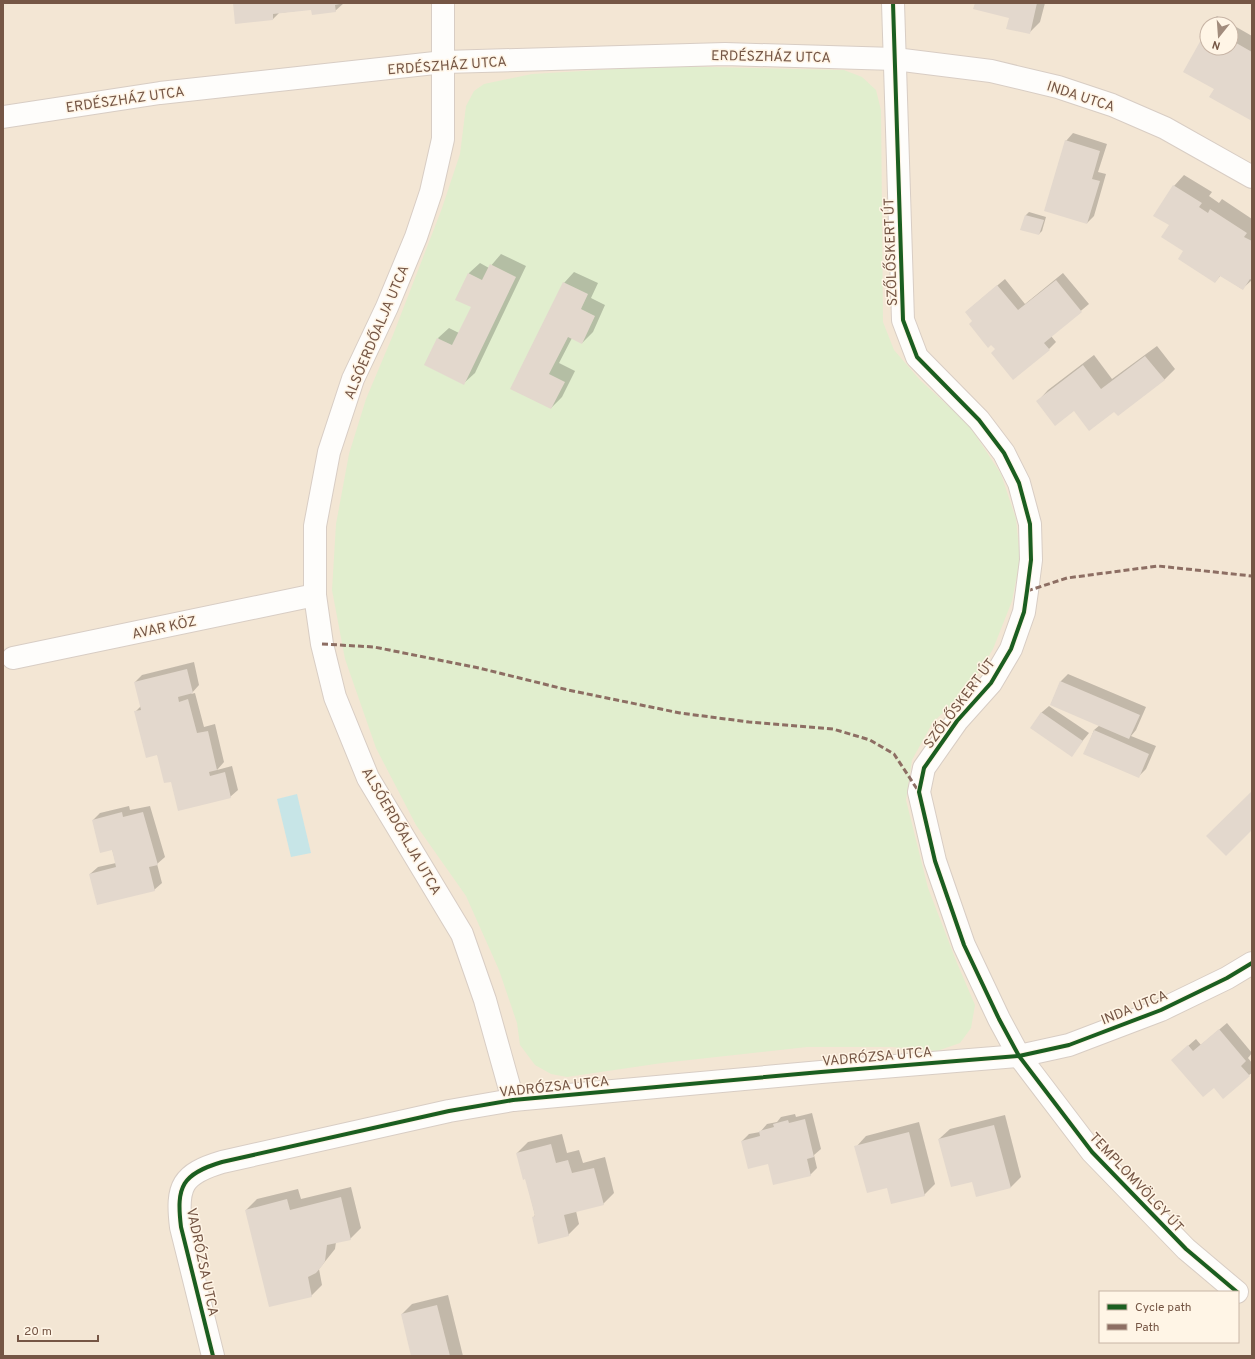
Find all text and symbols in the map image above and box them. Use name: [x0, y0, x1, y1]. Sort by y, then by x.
north arrow: [1199, 16, 1239, 56]
text: N: [1211, 37, 1222, 52]
street label: ERDÉSZHÁZ UTCA: [711, 47, 831, 67]
street label: ERDÉSZHÁZ UTCA: [387, 53, 507, 79]
street label: INDA UTCA: [1044, 78, 1117, 116]
street label: ERDÉSZHÁZ UTCA: [65, 83, 186, 117]
street label: SZŐLŐSKERT ÚT: [880, 197, 902, 307]
street label: ALSÓERDŐALJA UTCA: [340, 262, 413, 402]
street label: AVAR KÖZ: [130, 612, 198, 644]
street label: SZŐLŐSKERT ÚT: [920, 655, 1000, 752]
street label: ALSÓERDŐALJA UTCA: [357, 765, 445, 898]
street label: INDA UTCA: [1099, 987, 1170, 1029]
street label: VADRÓZSA UTCA: [821, 1043, 933, 1071]
street label: VADRÓZSA UTCA: [498, 1072, 610, 1102]
street label: TEMPLOMVÖLGY ÚT: [1085, 1129, 1187, 1237]
street label: VADRÓZSA UTCA: [182, 1206, 222, 1318]
legend: [1099, 1291, 1239, 1343]
text: Cycle path: [1135, 1300, 1192, 1316]
scale bar: [18, 1317, 98, 1343]
text: Path: [1135, 1320, 1160, 1336]
text: 20 m: [24, 1324, 52, 1340]

